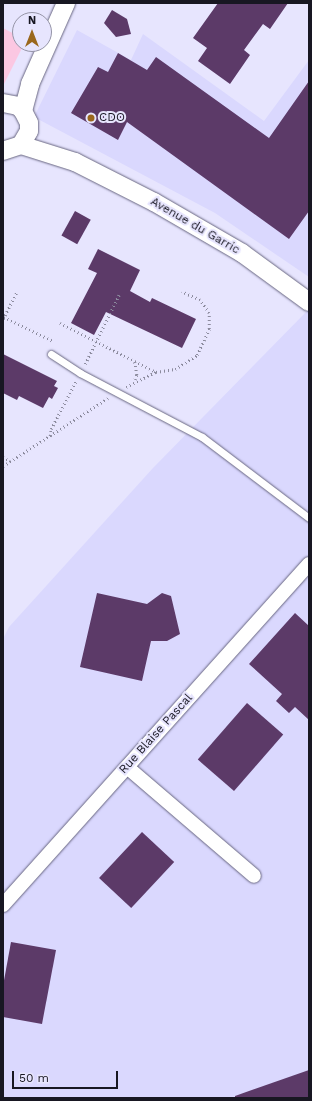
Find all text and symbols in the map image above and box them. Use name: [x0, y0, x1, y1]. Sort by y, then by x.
north arrow: [12, 12, 52, 52]
text: N: [28, 14, 36, 27]
place label: CDO: [99, 111, 125, 125]
marker: CDO: [86, 113, 96, 123]
street label: Avenue du Garric: [148, 195, 242, 257]
street label: Rue Blaise Pascal: [116, 691, 196, 777]
scale bar: [14, 1063, 120, 1089]
text: 50 m: [19, 1071, 49, 1085]

